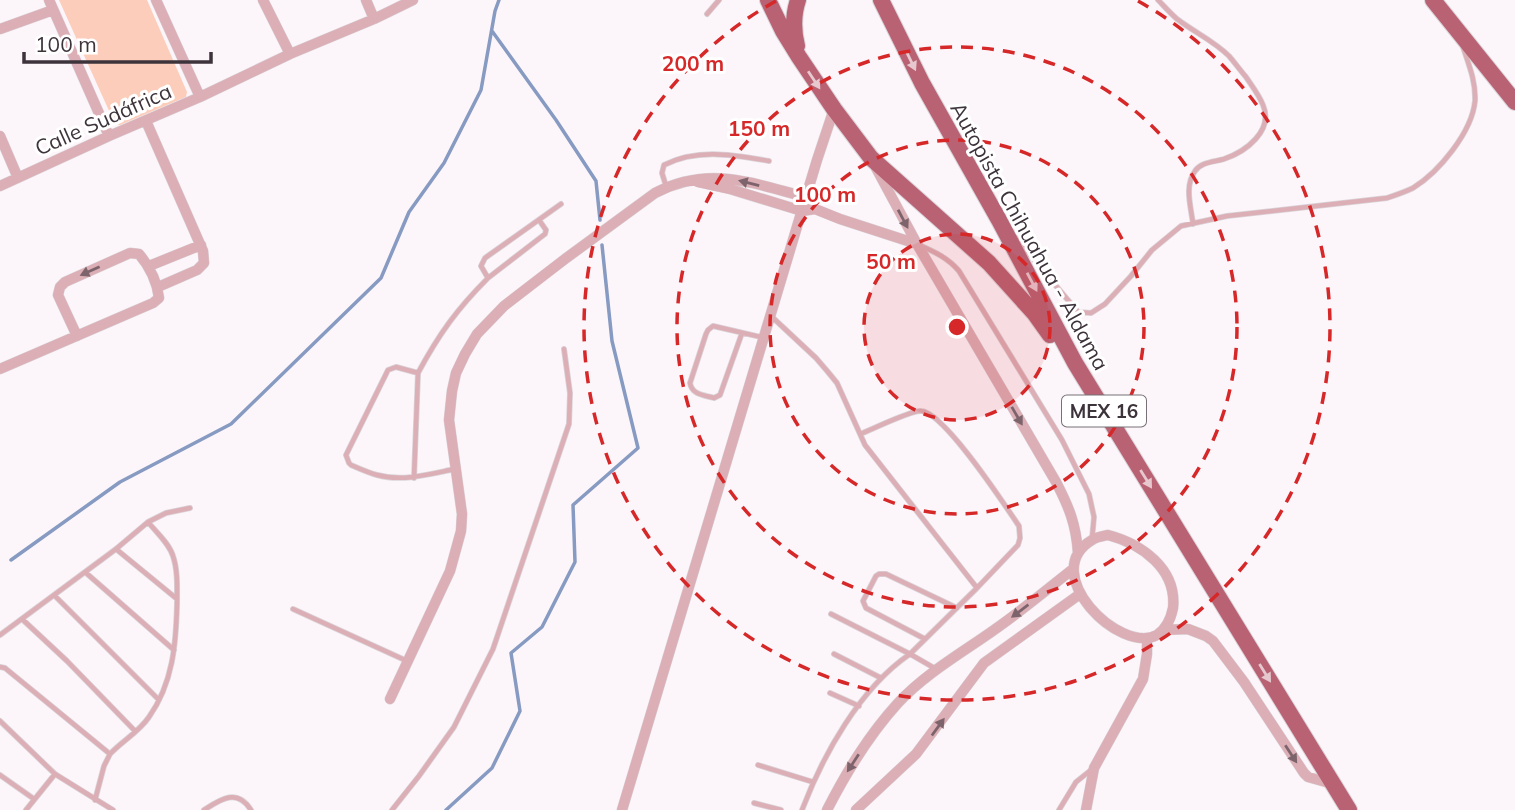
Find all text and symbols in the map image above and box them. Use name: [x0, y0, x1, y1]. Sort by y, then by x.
scale bar: [24, 21, 212, 65]
text: 100 m: [35, 31, 97, 57]
text: 200 m: [662, 50, 724, 76]
one-way arrow: [905, 51, 916, 71]
one-way arrow: [808, 70, 821, 90]
street label: Calle Sudáfrica: [31, 77, 175, 161]
street label: Autopista Chihuahua - Aldama: [945, 97, 1115, 375]
text: 150 m: [728, 115, 790, 141]
one-way arrow: [738, 177, 760, 188]
text: 100 m: [794, 181, 856, 207]
one-way arrow: [897, 209, 909, 228]
text: 50 m: [866, 248, 916, 274]
one-way arrow: [80, 265, 100, 277]
one-way arrow: [1026, 272, 1038, 292]
centre of rings: [945, 315, 969, 339]
road number: MEX 16: [1062, 396, 1146, 426]
one-way arrow: [1011, 406, 1023, 425]
one-way arrow: [1139, 469, 1152, 488]
one-way arrow: [1011, 604, 1029, 618]
one-way arrow: [1259, 663, 1271, 682]
one-way arrow: [931, 717, 945, 736]
one-way arrow: [1285, 745, 1298, 764]
one-way arrow: [847, 753, 860, 772]

